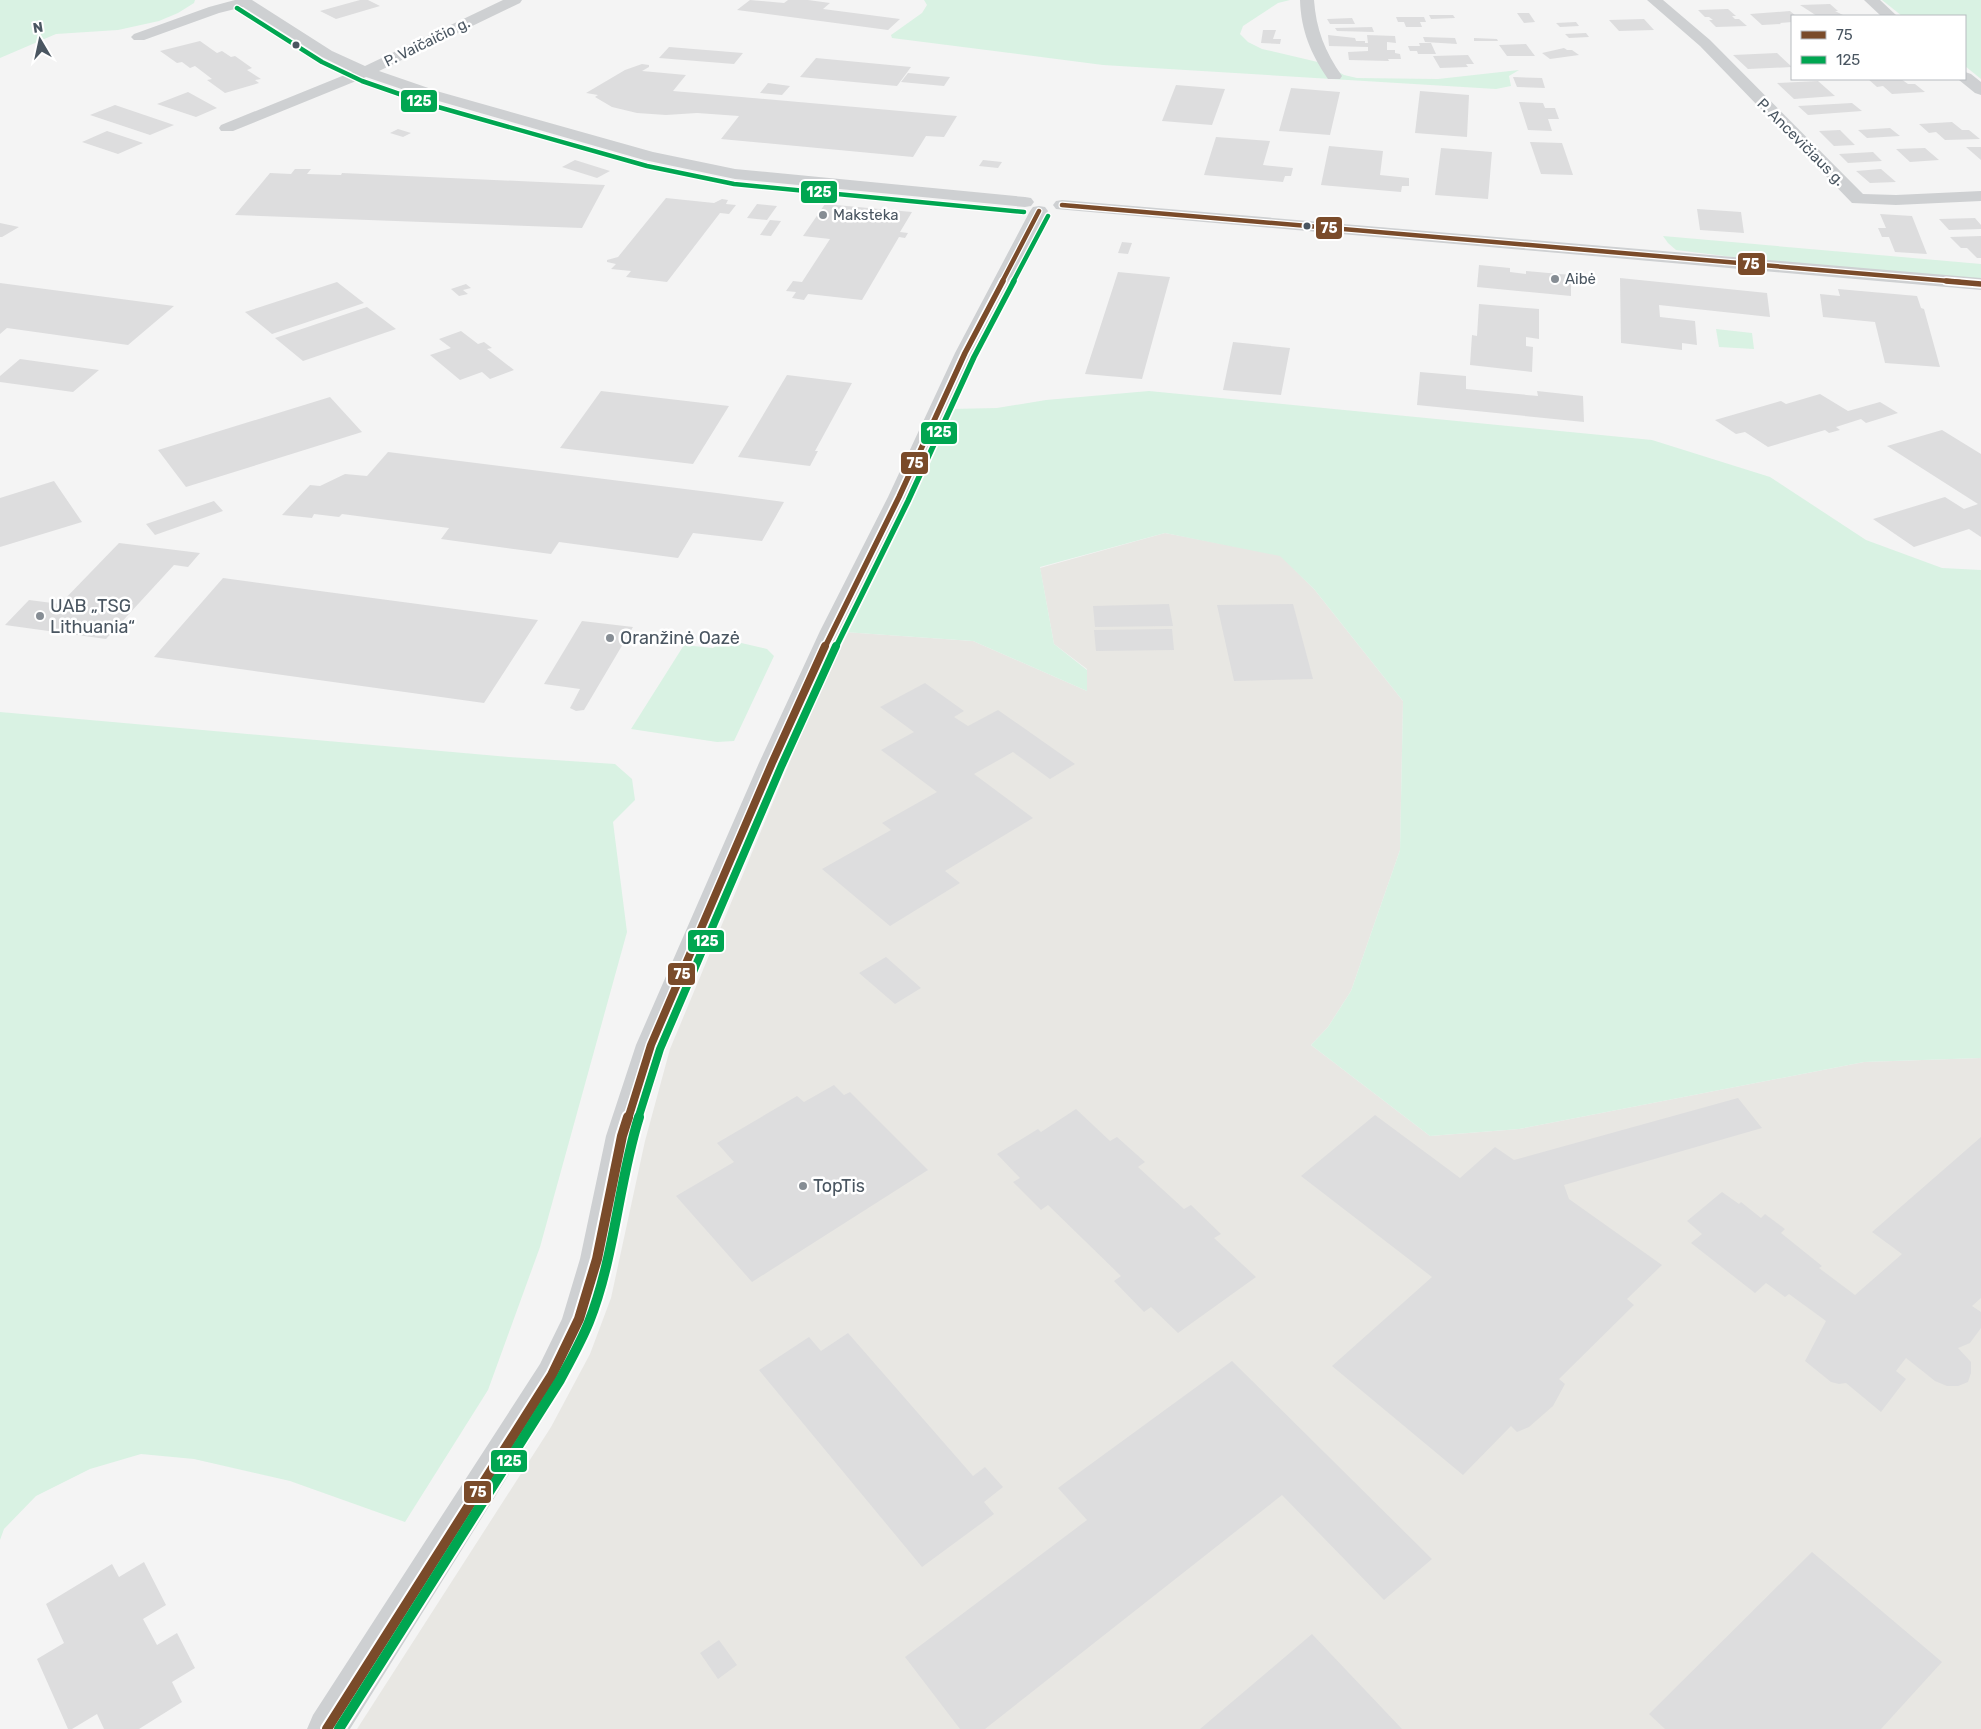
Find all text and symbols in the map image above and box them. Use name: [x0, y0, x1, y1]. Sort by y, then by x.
street label: P. Vaičaičio g.: [381, 13, 473, 71]
north arrow: [15, 15, 65, 65]
legend: [1791, 15, 1966, 80]
text: N: [32, 18, 44, 37]
text: 75: [1836, 26, 1853, 44]
unlabelled marker: [291, 40, 301, 50]
text: 125: [1836, 51, 1860, 69]
line badge: 125: [400, 89, 438, 113]
text: 125: [406, 93, 432, 110]
street label: P. Ancevičiaus g.: [1753, 94, 1849, 190]
line badge: 125: [800, 180, 838, 204]
text: 125: [806, 184, 832, 201]
place label: Maksteka: [833, 206, 899, 224]
marker: Maksteka: [817, 209, 829, 221]
line badge: 75: [1315, 216, 1343, 240]
text: 75: [1320, 220, 1338, 237]
unlabelled marker: [1302, 221, 1312, 231]
line badge: 75: [1737, 252, 1766, 276]
text: 75: [1742, 256, 1760, 273]
place label: Aibė: [1565, 270, 1596, 288]
marker: Aibė: [1549, 273, 1561, 285]
line badge: 125: [920, 421, 958, 445]
text: 125: [926, 424, 952, 441]
line badge: 75: [900, 451, 929, 475]
text: 75: [906, 455, 924, 472]
place label: UAB „TSG Lithuania“: [50, 595, 135, 638]
marker: UAB „TSG Lithuania“: [34, 610, 46, 622]
place label: Oranžinė Oazė: [620, 627, 740, 649]
marker: Oranžinė Oazė: [604, 632, 616, 644]
line badge: 125: [687, 929, 725, 953]
text: 125: [693, 933, 719, 950]
line badge: 75: [667, 962, 696, 986]
text: 75: [673, 966, 691, 983]
place label: TopTis: [813, 1175, 865, 1197]
marker: TopTis: [797, 1180, 809, 1192]
line badge: 125: [490, 1449, 528, 1473]
text: 125: [496, 1453, 522, 1470]
line badge: 75: [463, 1480, 492, 1504]
text: 75: [469, 1484, 487, 1501]

